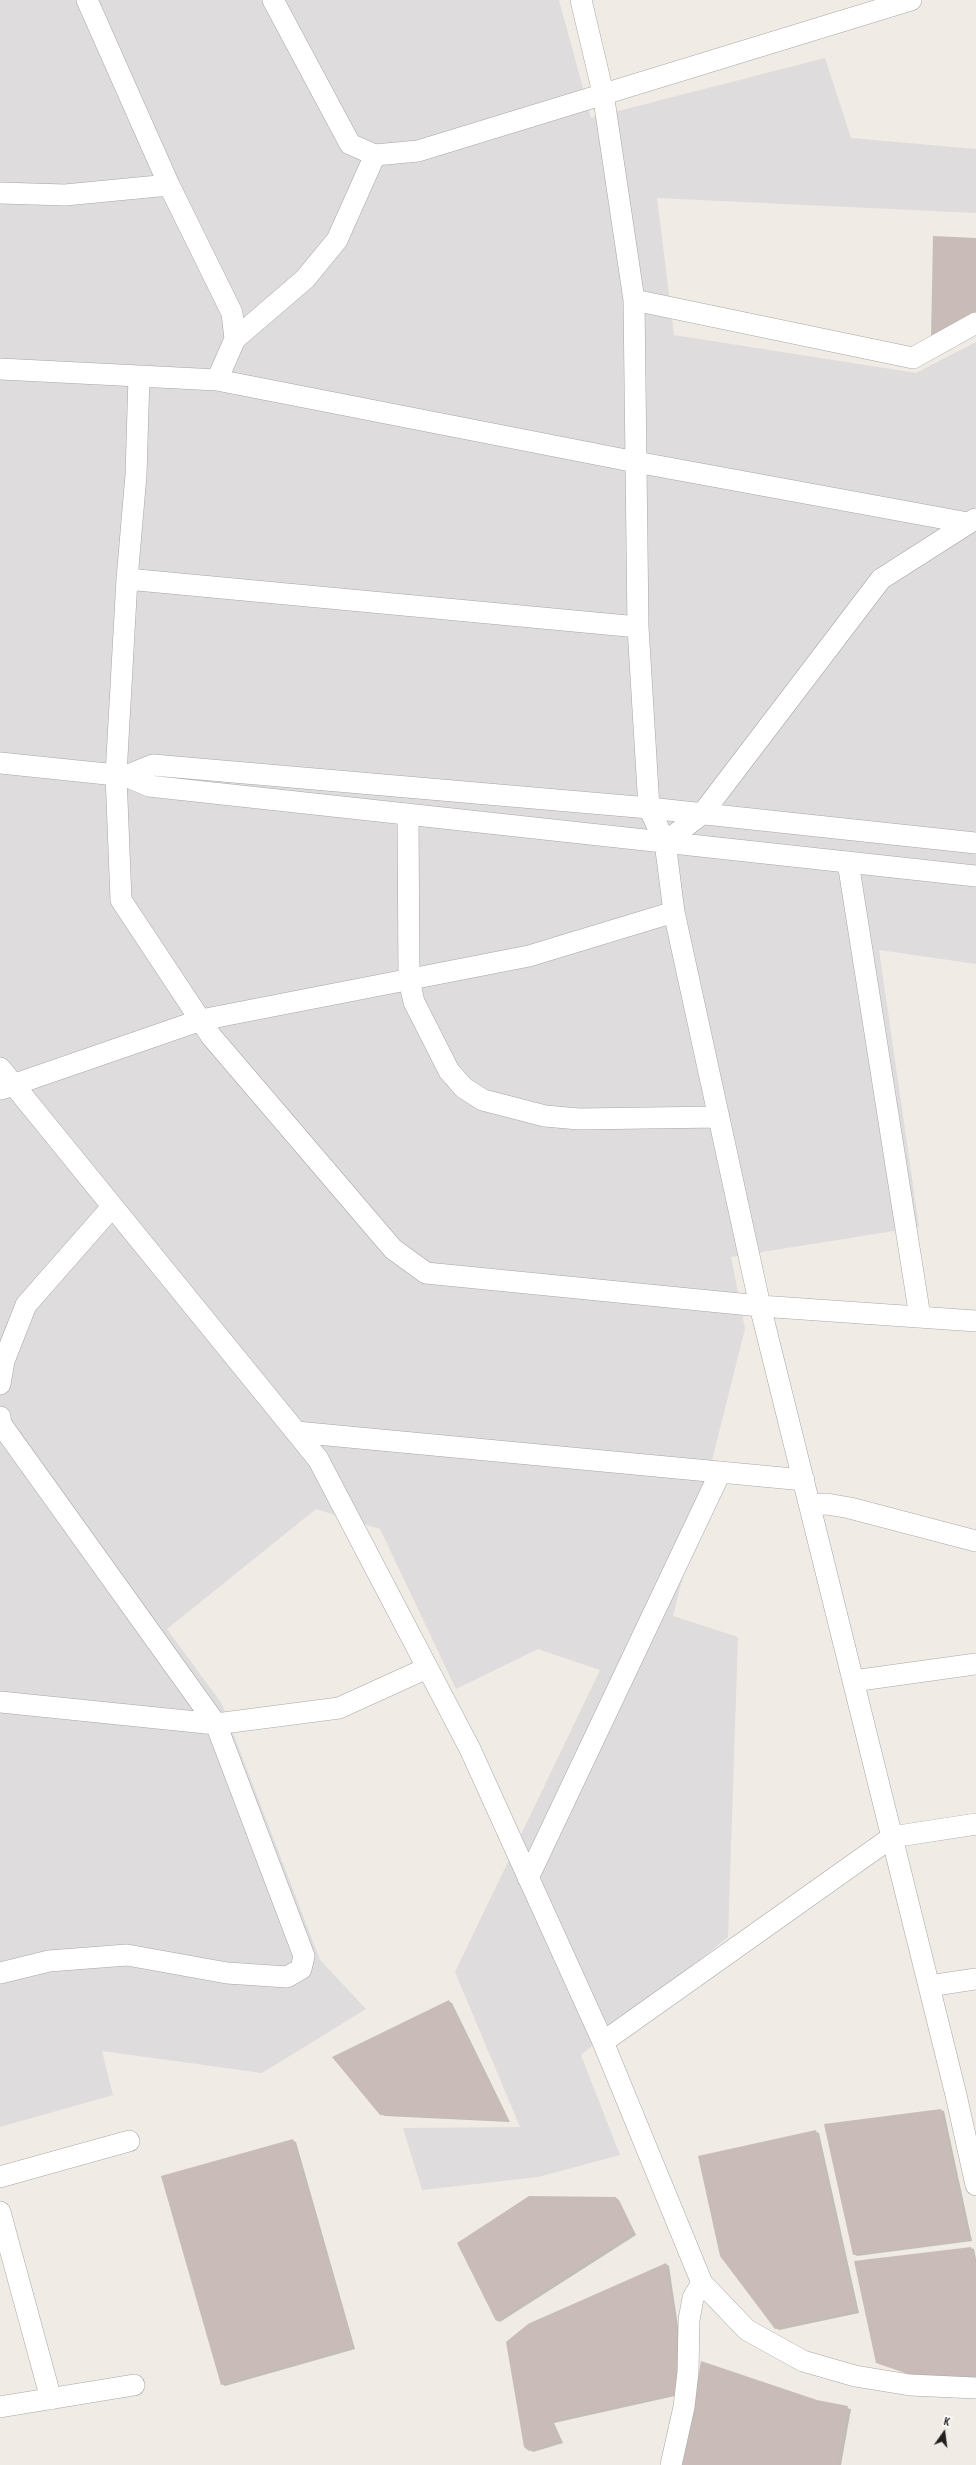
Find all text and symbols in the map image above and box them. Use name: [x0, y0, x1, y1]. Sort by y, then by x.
north arrow: [924, 2413, 964, 2453]
text: K: [942, 2414, 951, 2429]

